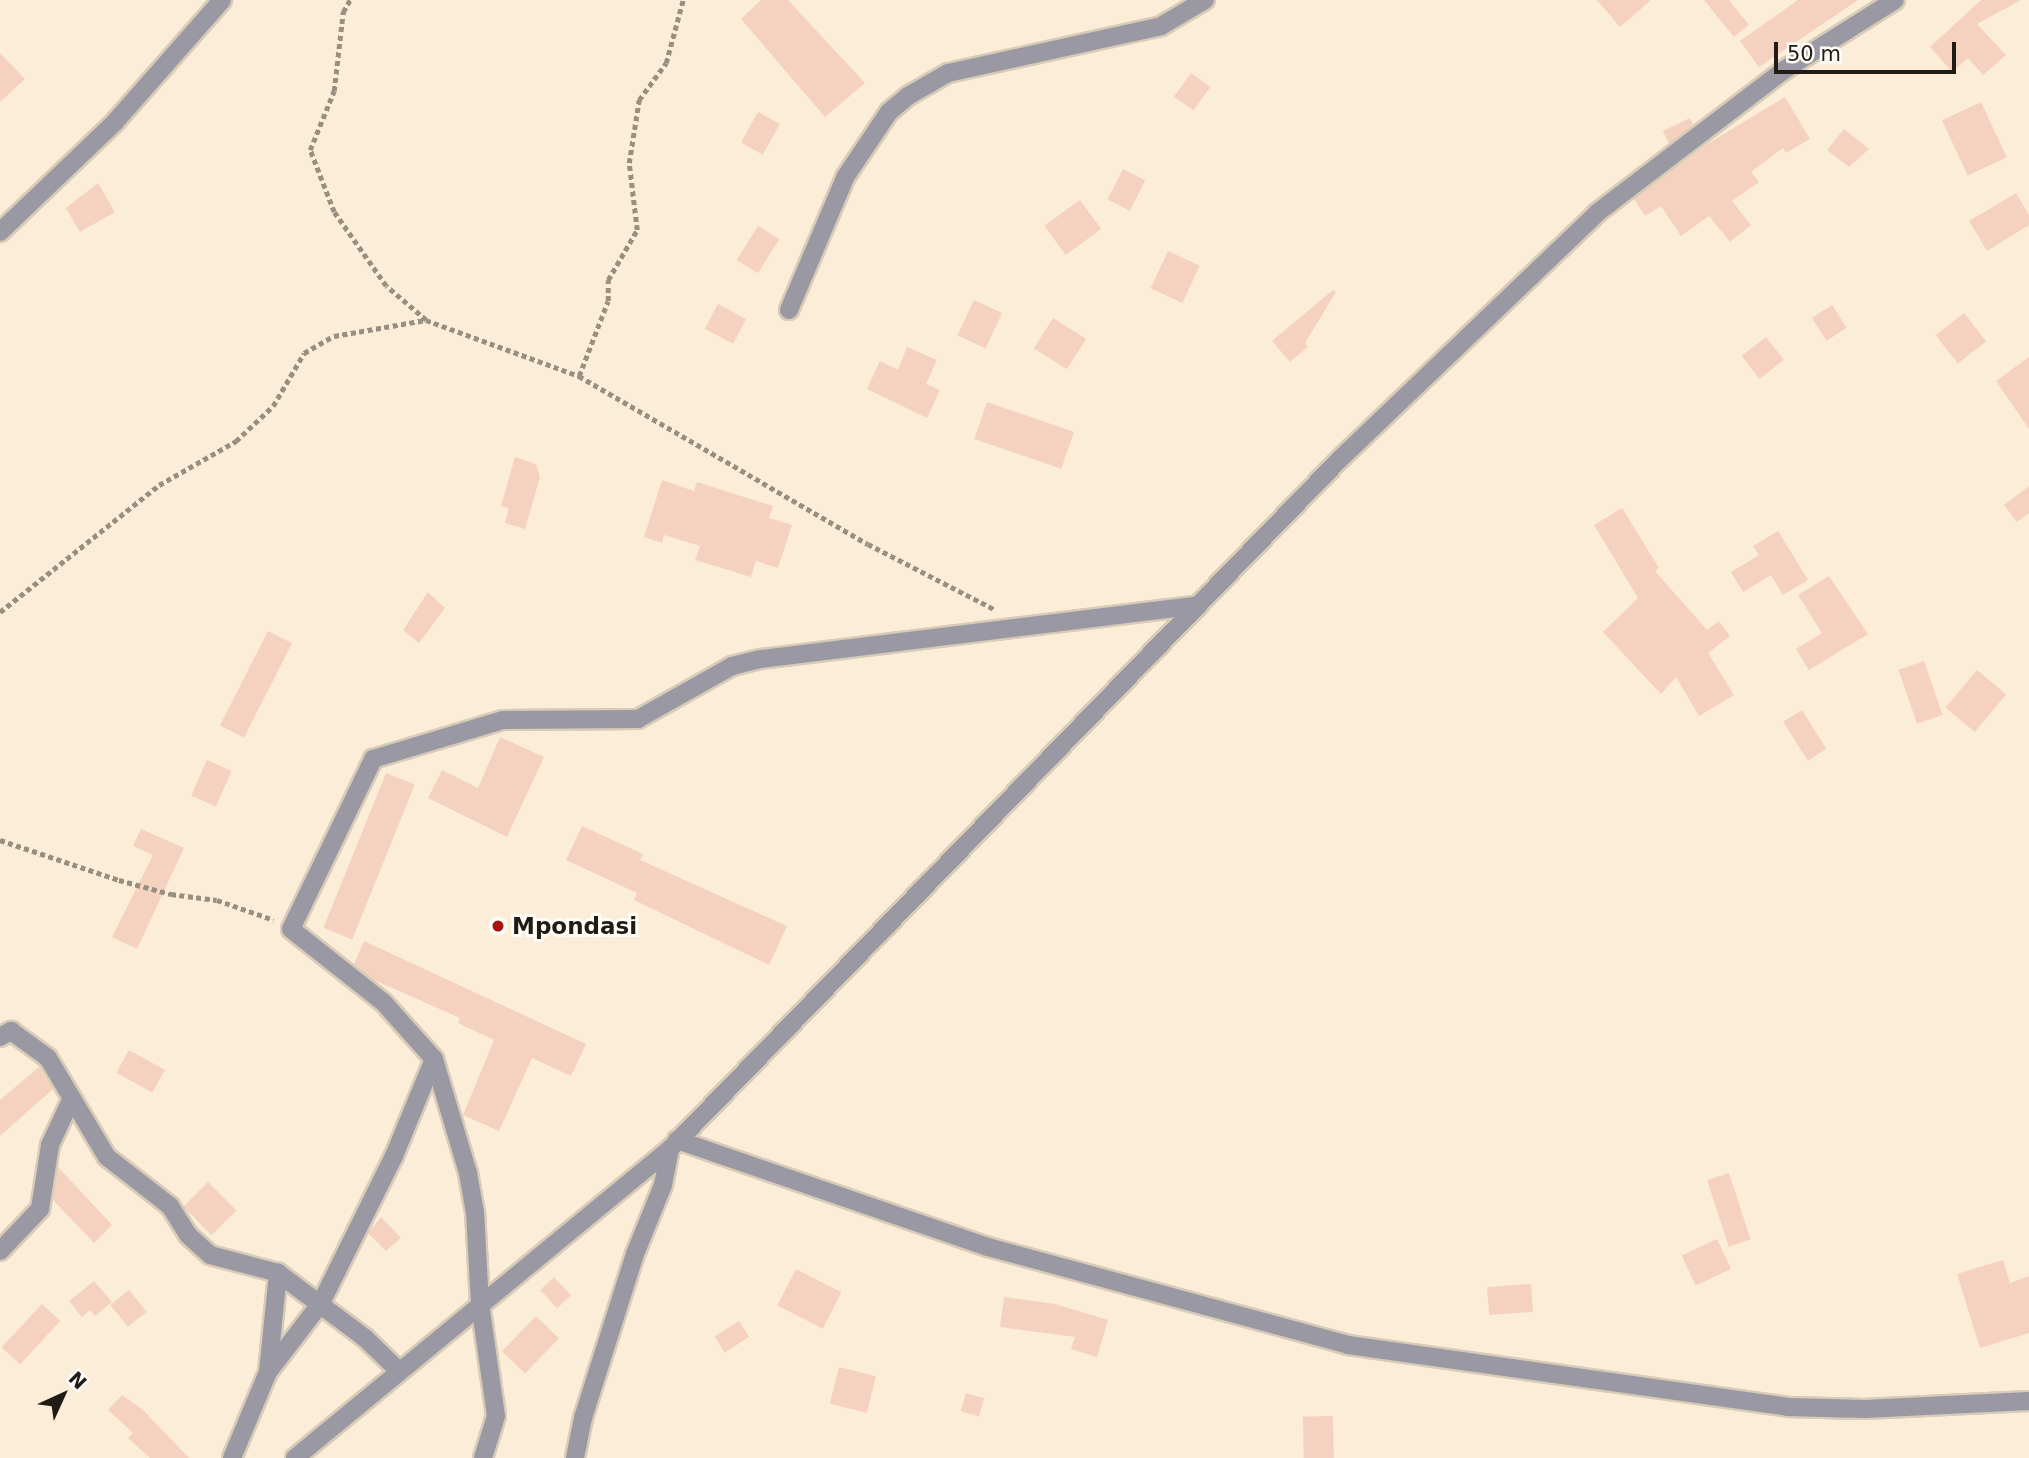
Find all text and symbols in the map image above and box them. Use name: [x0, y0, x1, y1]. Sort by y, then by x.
scale bar: [1777, 28, 1959, 72]
text: 50 m: [1787, 42, 1841, 66]
place label: Mpondasi: [512, 912, 637, 940]
marker: Mpondasi: [490, 918, 506, 934]
north arrow: [28, 1360, 98, 1430]
text: N: [64, 1367, 91, 1394]

